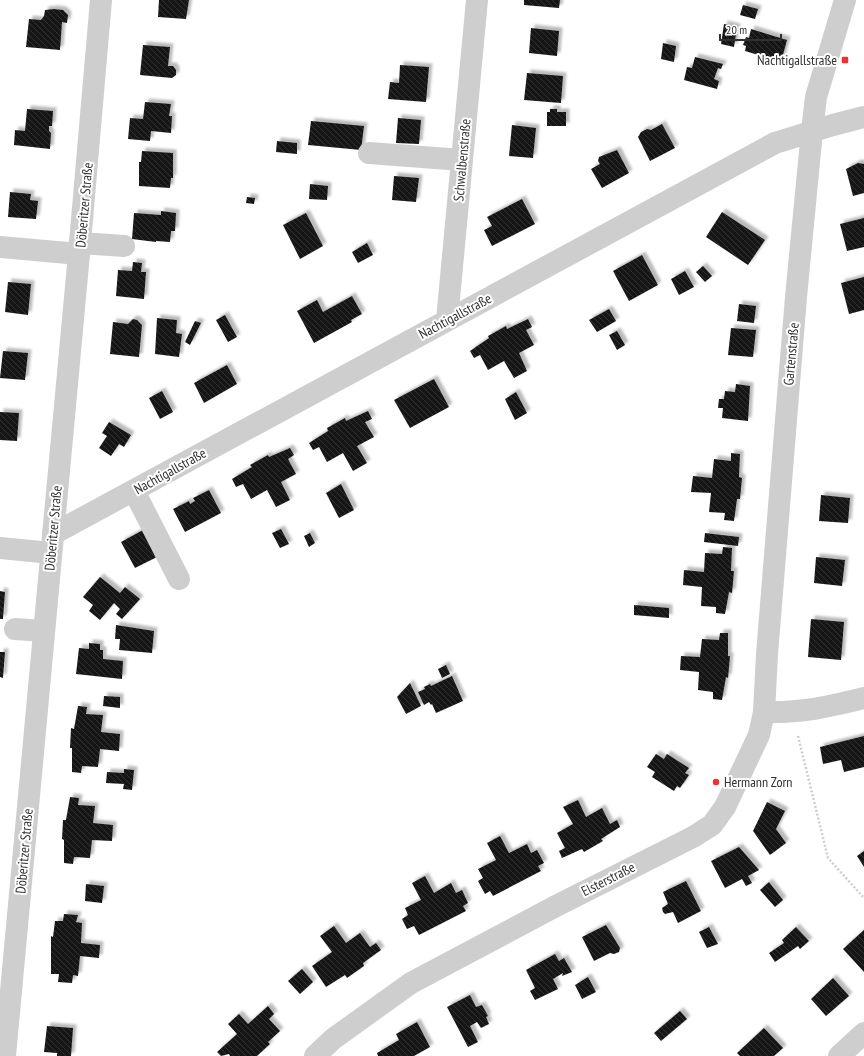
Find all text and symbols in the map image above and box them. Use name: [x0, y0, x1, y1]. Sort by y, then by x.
scale bar: [720, 16, 781, 42]
text: 20 m: [726, 22, 747, 37]
place label: Nachtigallstraße: [757, 51, 837, 69]
marker: Nachtigallstraße: [840, 55, 850, 65]
street label: Schwalbenstraße: [449, 118, 475, 202]
street label: Döberitzer Straße: [71, 162, 97, 248]
street label: Nachtigallstraße: [415, 289, 495, 343]
street label: Gartenstraße: [779, 322, 803, 386]
street label: Nachtigallstraße: [131, 444, 210, 498]
street label: Döberitzer Straße: [40, 485, 66, 571]
place label: Hermann Zorn: [724, 773, 793, 791]
marker: Hermann Zorn: [711, 777, 721, 787]
street label: Döberitzer Straße: [11, 808, 37, 894]
street label: Elsterstraße: [578, 858, 638, 900]

